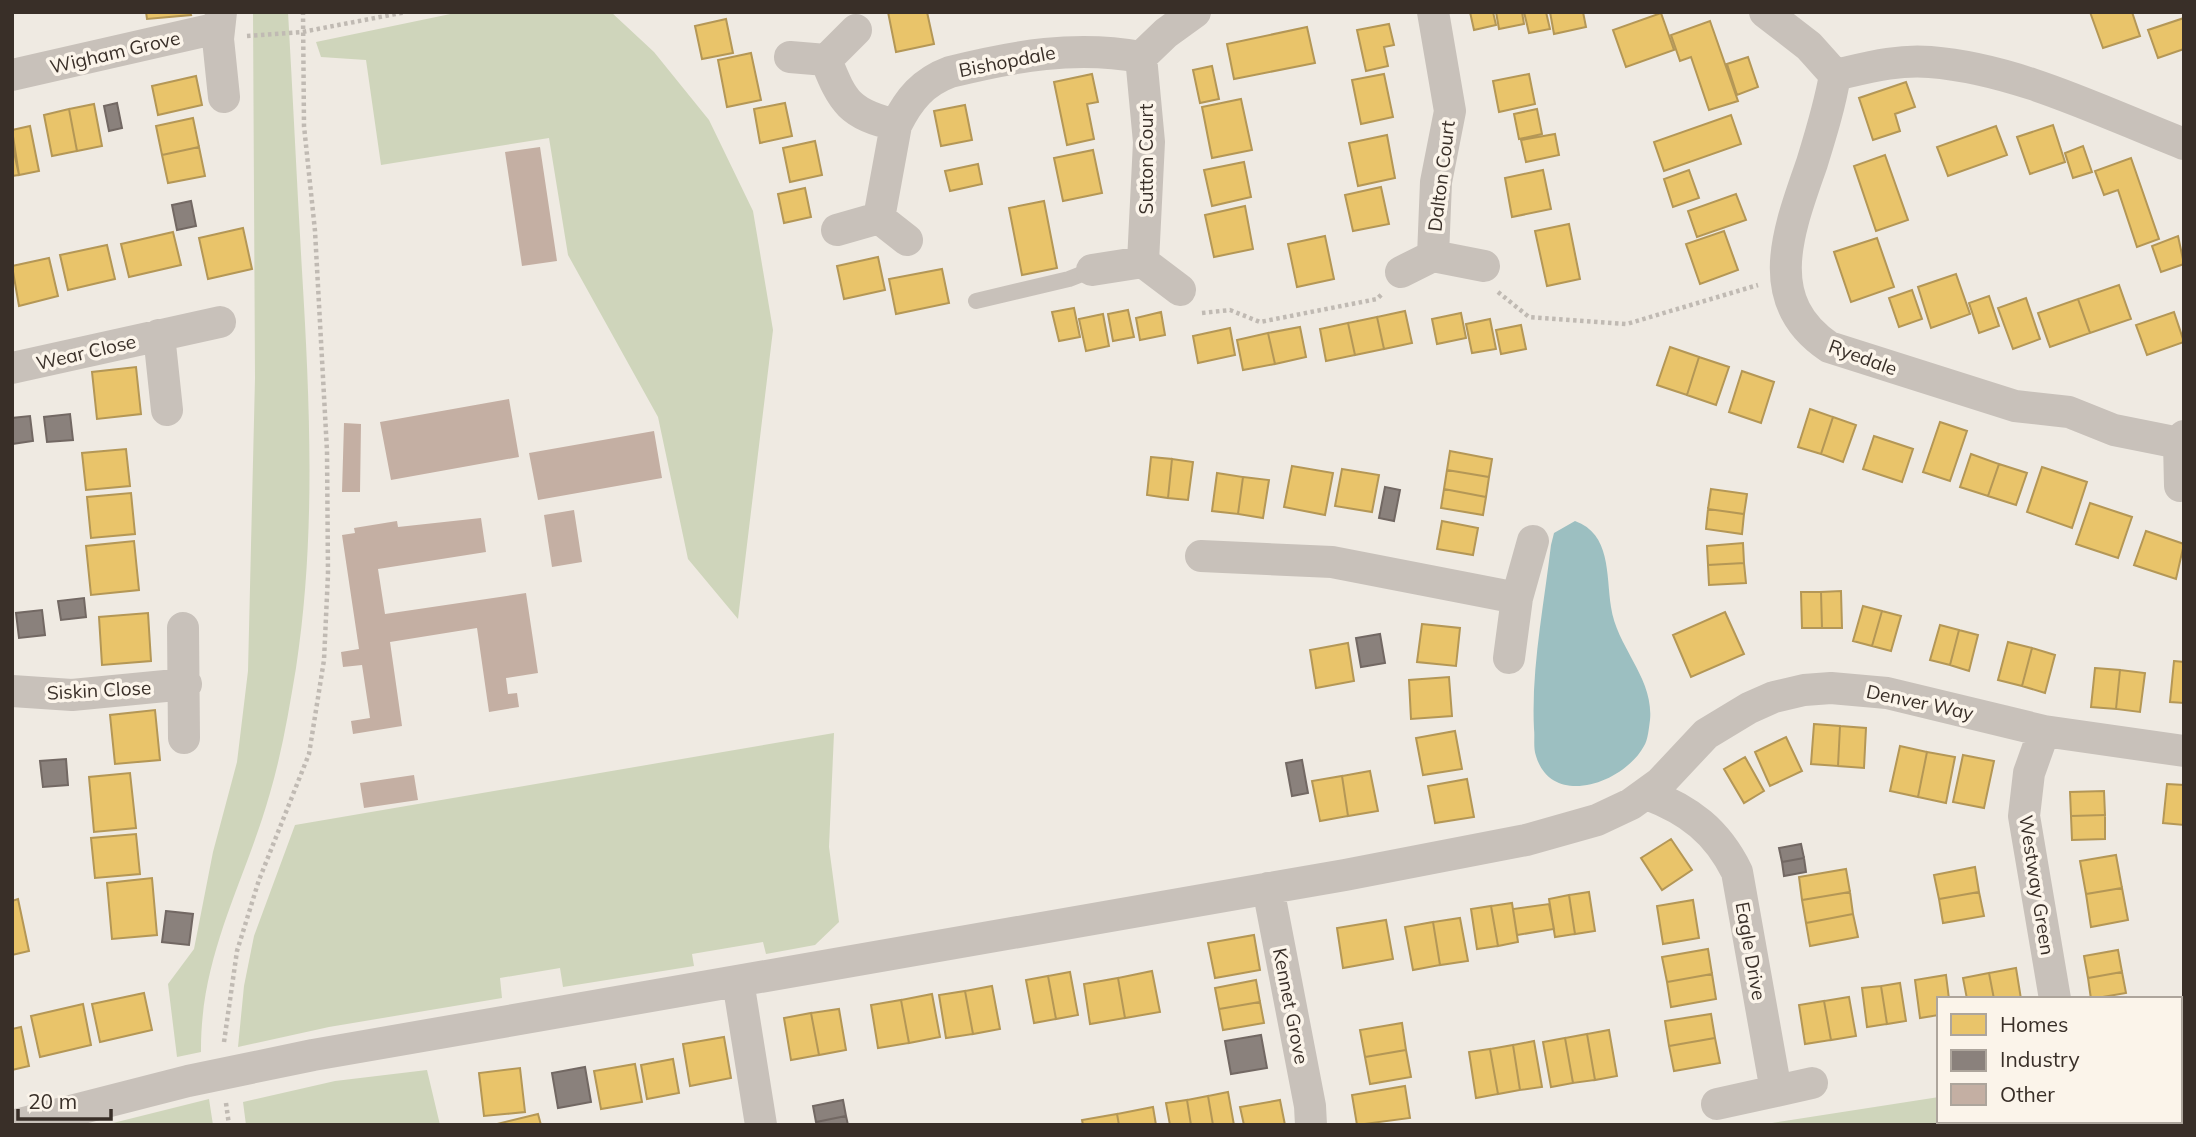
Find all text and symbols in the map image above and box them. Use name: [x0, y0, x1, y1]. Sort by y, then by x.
street label: Wigham Grove: [48, 25, 182, 79]
street label: Bishopdale: [957, 40, 1057, 82]
street label: Sutton Court: [1134, 103, 1158, 214]
street label: Dalton Court: [1422, 119, 1460, 233]
street label: Wear Close: [34, 329, 138, 375]
street label: Ryedale: [1825, 334, 1901, 380]
street label: Siskin Close: [46, 675, 152, 705]
street label: Denver Way: [1864, 679, 1976, 725]
street label: Westway Green: [2014, 813, 2060, 957]
street label: Eagle Drive: [1731, 900, 1771, 1002]
street label: Kennet Grove: [1268, 946, 1314, 1066]
legend: [1937, 997, 2182, 1123]
text: Homes: [2000, 1011, 2068, 1037]
text: Industry: [2000, 1046, 2080, 1072]
scale bar: [18, 1078, 110, 1122]
text: Other: [2000, 1081, 2055, 1107]
text: 20 m: [28, 1088, 77, 1114]

